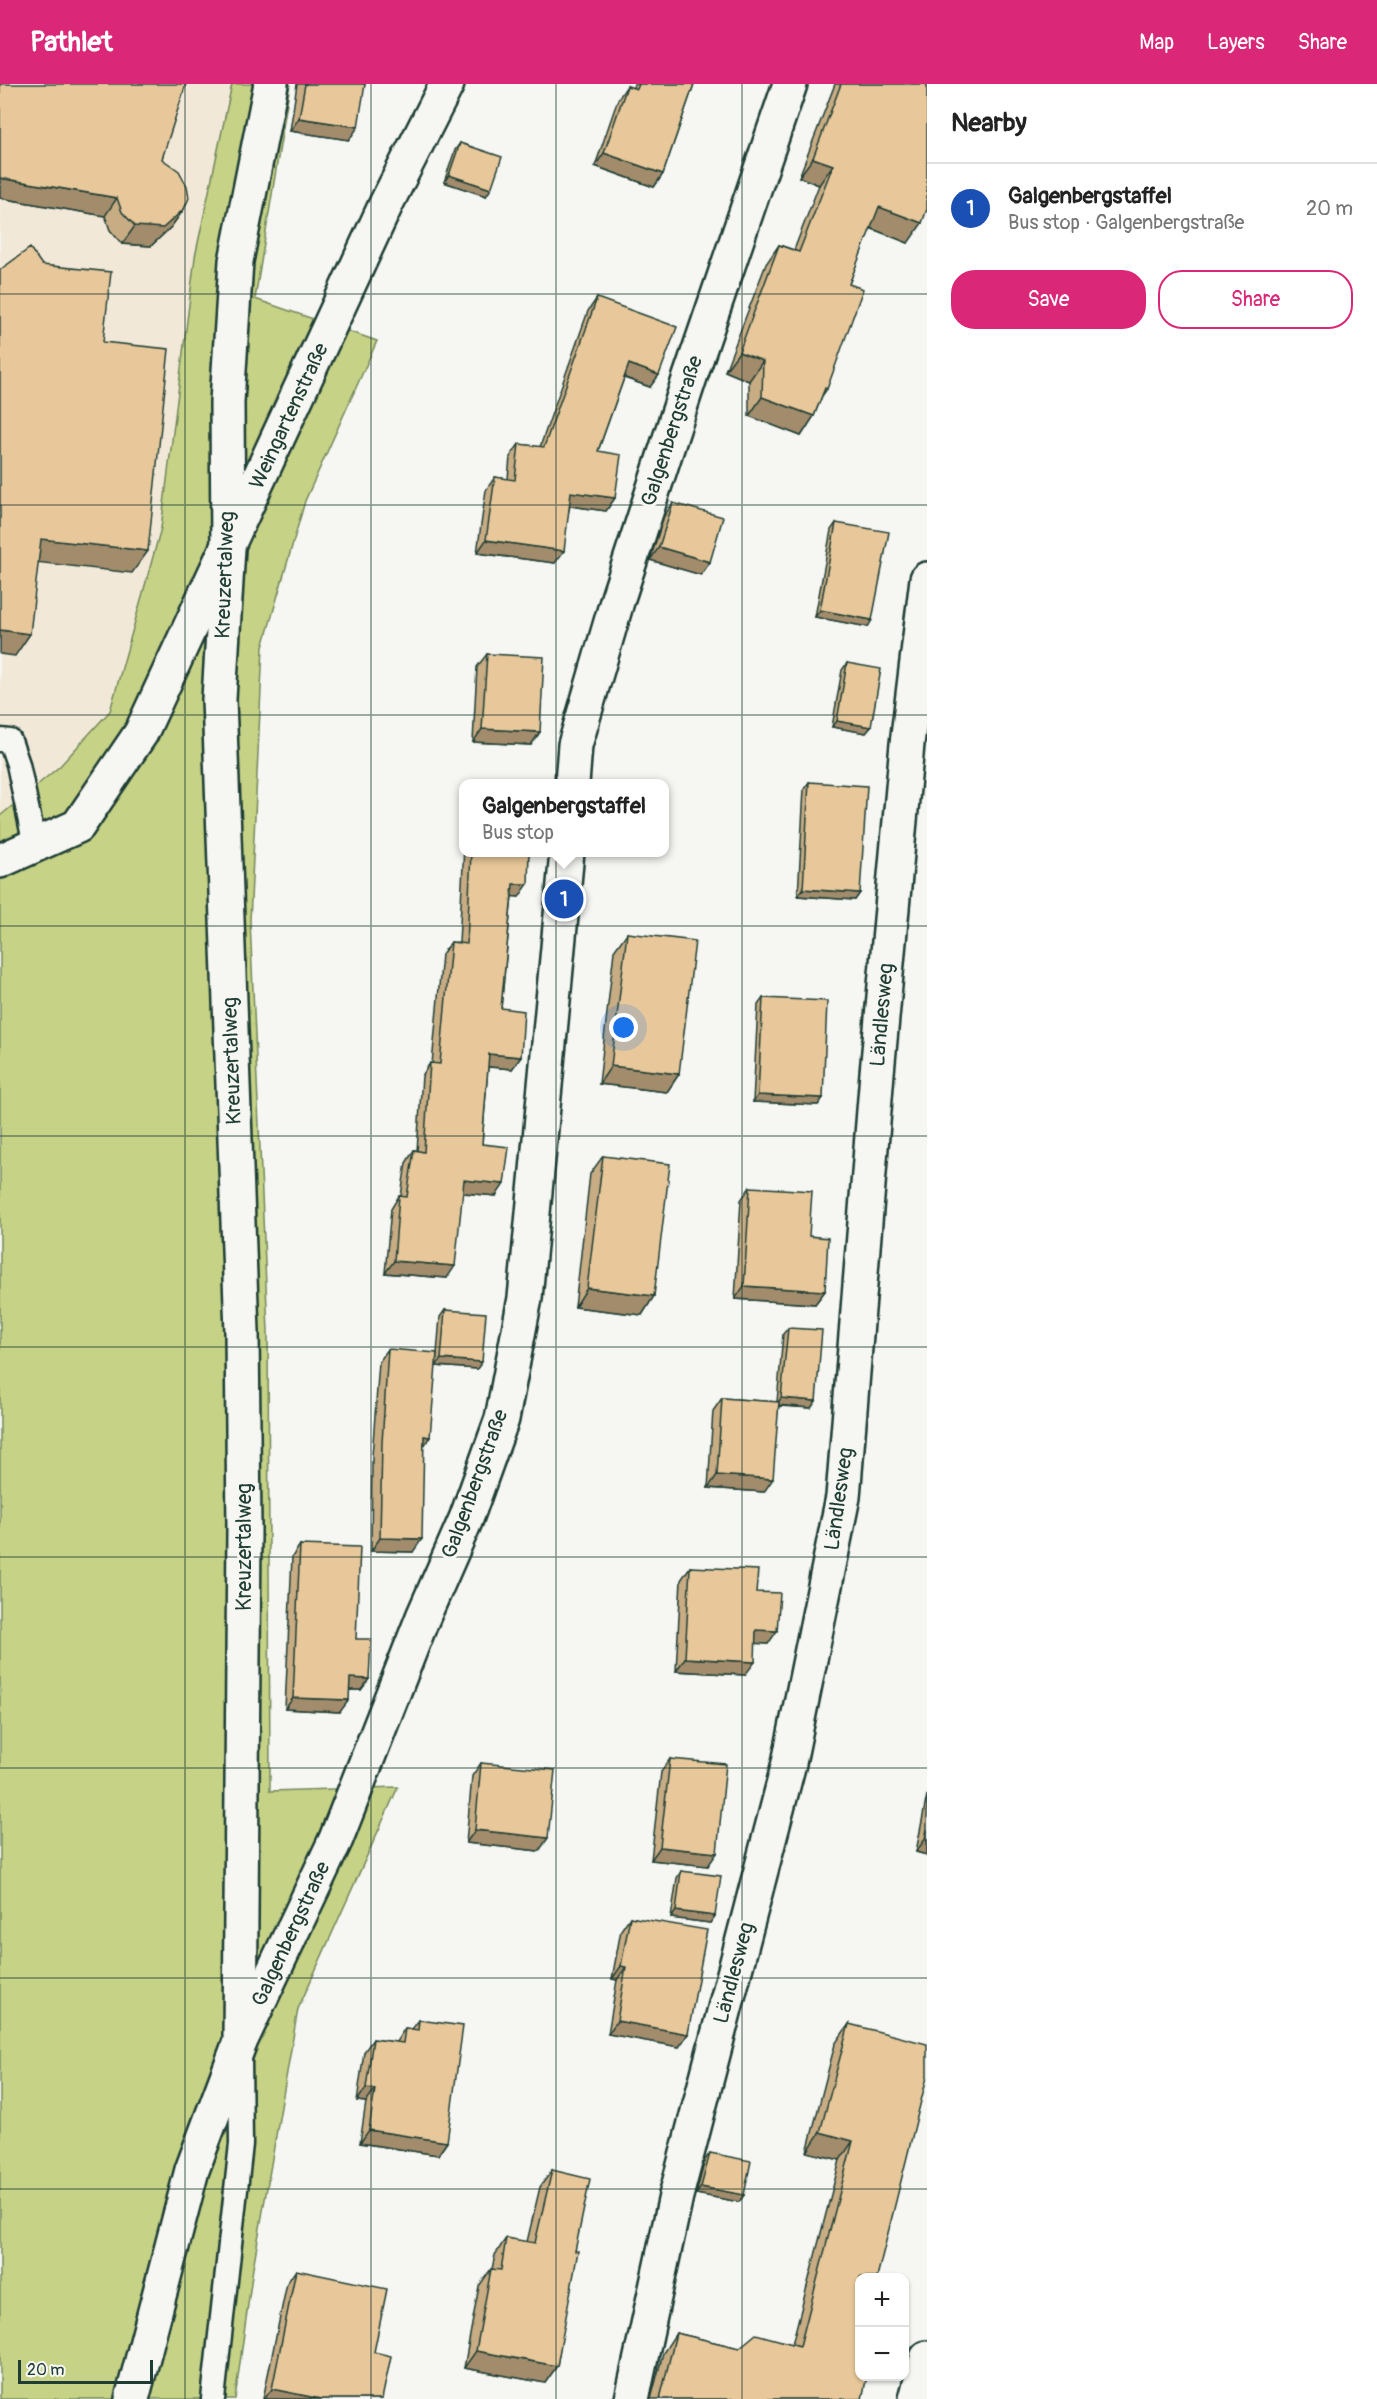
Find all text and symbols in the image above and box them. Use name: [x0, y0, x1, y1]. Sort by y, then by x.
text: Pathlet: [30, 25, 113, 60]
text: Map: [1139, 29, 1174, 56]
text: Layers: [1207, 29, 1265, 56]
text: Share: [1298, 29, 1347, 56]
text: Nearby: [951, 107, 1027, 139]
text: Galgenbergstaffel: [1008, 182, 1172, 210]
text: 1: [967, 196, 974, 221]
text: 20 m: [1306, 196, 1353, 221]
text: Bus stop · Galgenbergstraße: [1008, 210, 1244, 235]
button: Save: [951, 270, 1146, 329]
button: Share: [1158, 270, 1353, 329]
street label: Weingartenstraße: [243, 338, 335, 493]
street label: Galgenbergstraße: [635, 352, 709, 510]
street label: Kreuzertalweg: [209, 511, 241, 639]
popup: [459, 779, 669, 857]
text: Galgenbergstaffel: [482, 792, 646, 820]
text: Bus stop: [482, 820, 554, 845]
pin: 1: [544, 876, 584, 922]
street label: Ländlesweg: [864, 962, 900, 1068]
street label: Kreuzertalweg: [216, 997, 248, 1125]
your location: [609, 1013, 638, 1042]
street label: Galgenbergstraße: [436, 1405, 515, 1562]
street label: Ländlesweg: [818, 1446, 860, 1552]
street label: Kreuzertalweg: [231, 1483, 258, 1611]
street label: Galgenbergstraße: [246, 1857, 337, 2011]
street label: Ländlesweg: [708, 1919, 760, 2027]
map controls: [855, 2273, 909, 2381]
button: +: [855, 2273, 909, 2327]
button: −: [855, 2327, 909, 2381]
scale bar: [18, 2357, 153, 2384]
text: 20 m: [27, 2360, 65, 2380]

